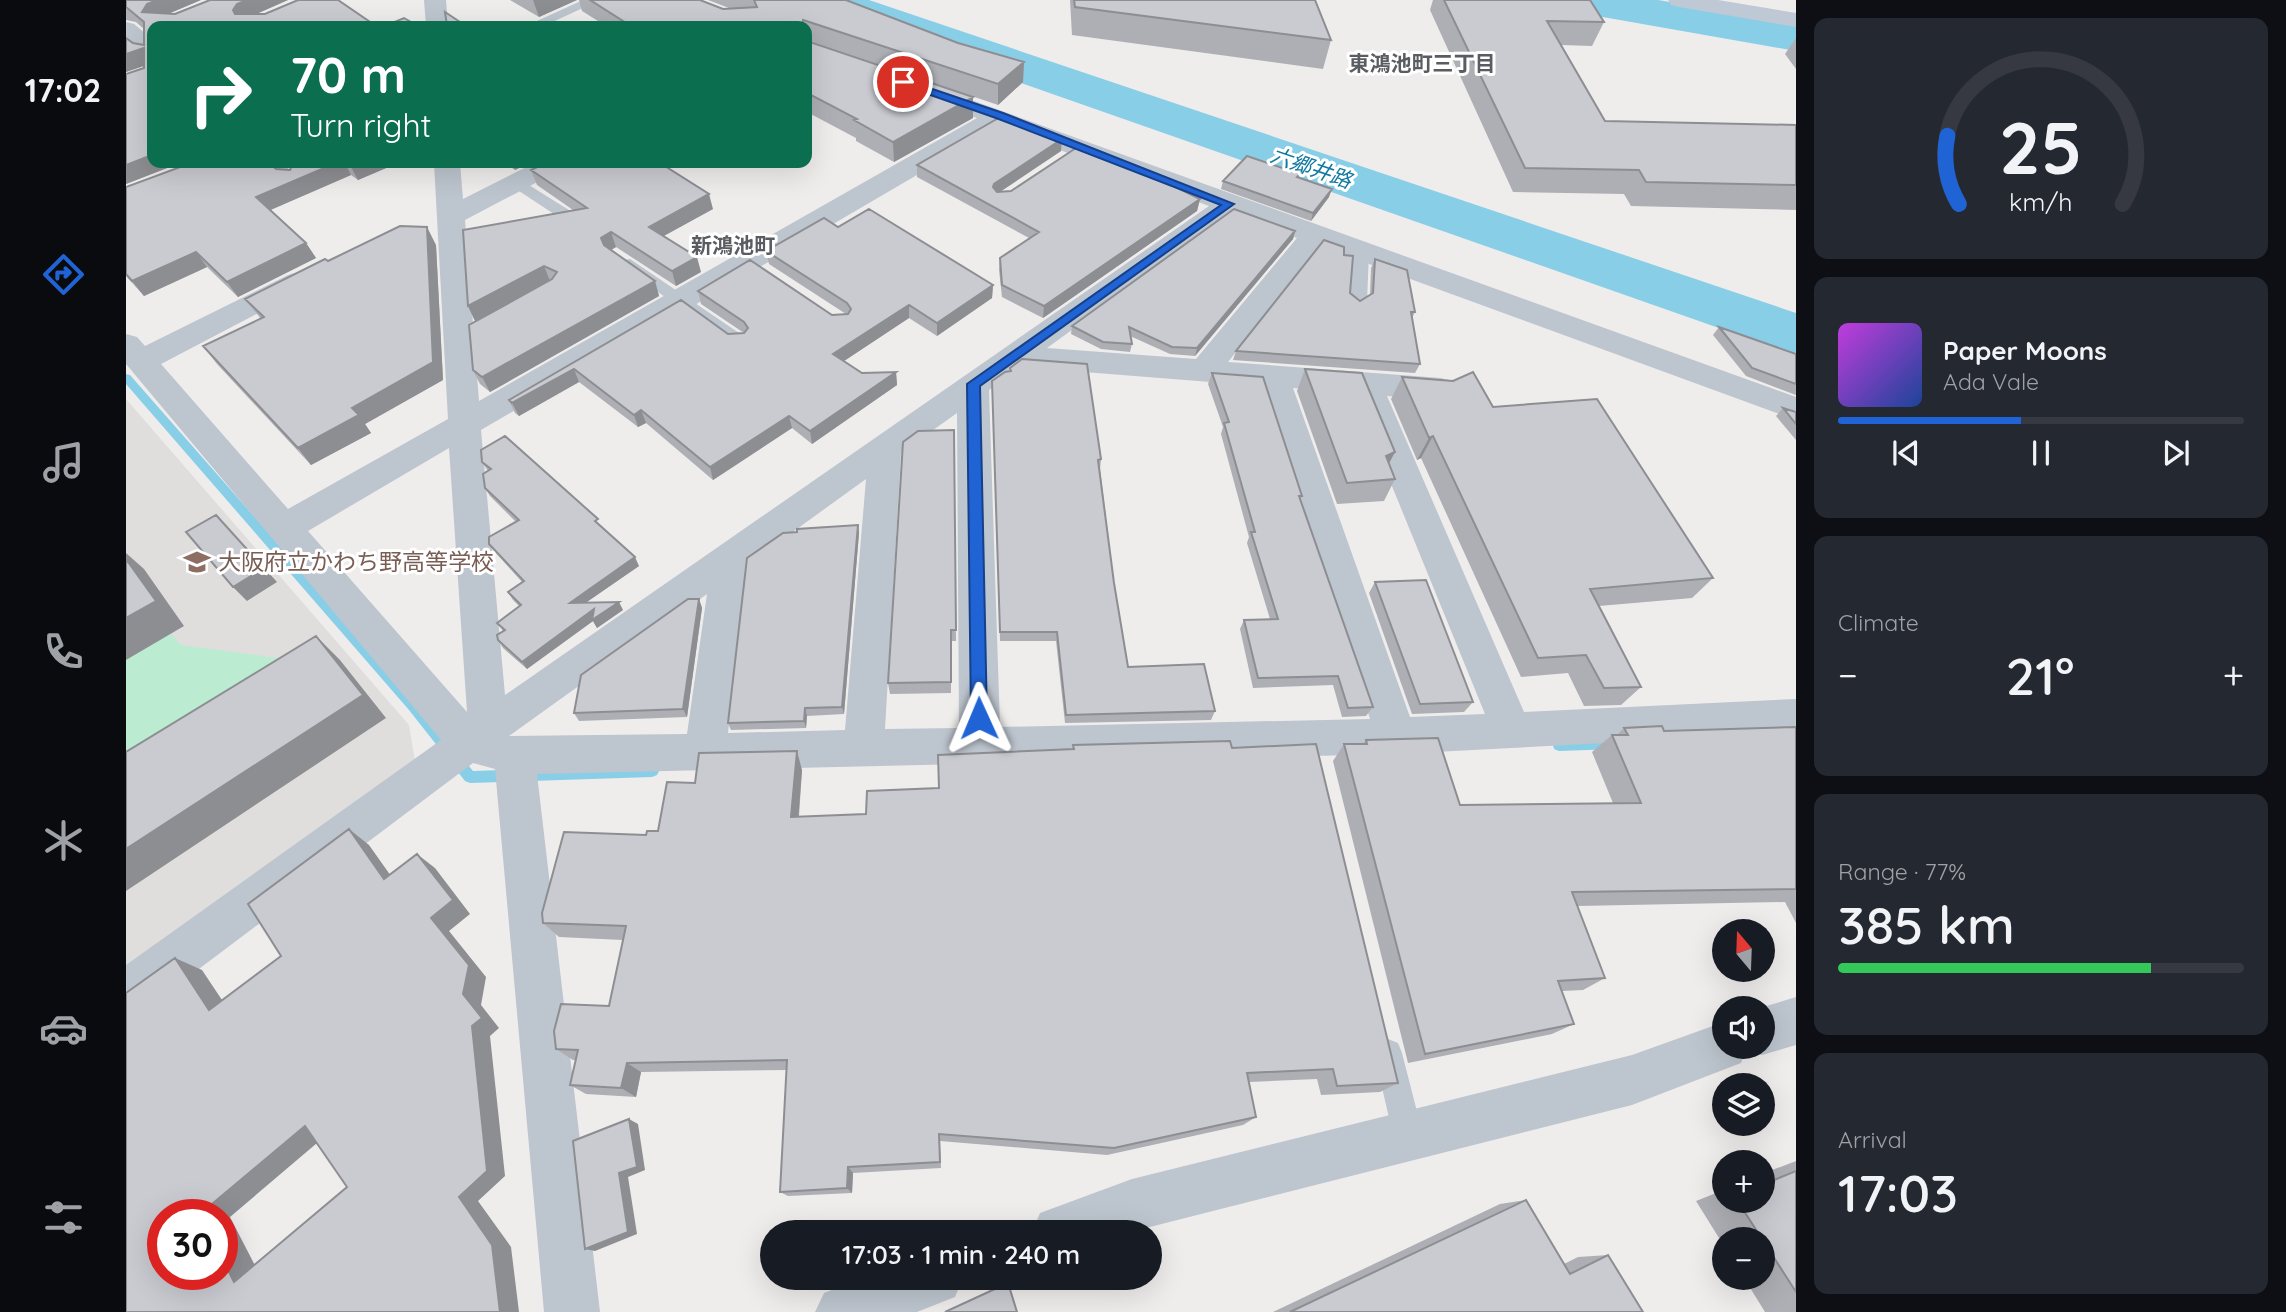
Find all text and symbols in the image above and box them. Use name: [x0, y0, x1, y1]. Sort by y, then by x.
text: 70 m: [290, 44, 406, 105]
icon: right: [175, 49, 266, 140]
district label: 東鴻池町三丁目: [1349, 50, 1496, 76]
pin: [873, 52, 933, 112]
icon: arrive: [884, 63, 922, 101]
text: 17:02: [25, 70, 101, 110]
text: 25: [1999, 102, 2083, 193]
text: Turn right: [290, 105, 431, 145]
water label: 六郷井路: [1267, 141, 1357, 194]
text: km/h: [2009, 186, 2073, 217]
district label: 新鴻池町: [691, 232, 775, 258]
icon: directions: [39, 250, 88, 299]
text: Paper Moons: [1943, 334, 2107, 367]
text: Ada Vale: [1943, 367, 2039, 396]
icon: previous: [1887, 434, 1925, 472]
icon: pause: [2022, 434, 2060, 472]
icon: next: [2157, 434, 2195, 472]
icon: music: [39, 438, 88, 487]
school or university icon: 大阪府立かわち野高等学校: [182, 547, 212, 577]
place label: 大阪府立かわち野高等学校: [218, 547, 494, 576]
text: Climate: [1838, 608, 1919, 637]
icon: phone: [39, 627, 88, 676]
text: 21°: [2006, 643, 2074, 708]
text: −: [1838, 651, 1858, 699]
text: +: [2223, 651, 2244, 699]
position arrow: [942, 681, 1016, 755]
icon: climate: [39, 816, 88, 865]
text: Range · 77%: [1838, 857, 1966, 886]
text: 385 km: [1838, 892, 2015, 957]
north arrow: [1712, 919, 1774, 982]
map controls: [1712, 919, 1775, 1290]
button: sound: [1712, 996, 1775, 1059]
icon: car: [39, 1004, 88, 1053]
button: layers: [1712, 1073, 1775, 1136]
text: Arrival: [1838, 1125, 1907, 1154]
button: +: [1712, 1150, 1775, 1213]
text: 17:03: [1838, 1160, 1958, 1225]
icon: filters: [39, 1193, 88, 1242]
speed limit sign: 30: [147, 1199, 238, 1290]
button: −: [1712, 1227, 1775, 1290]
text: 17:03 · 1 min · 240 m: [842, 1238, 1080, 1271]

